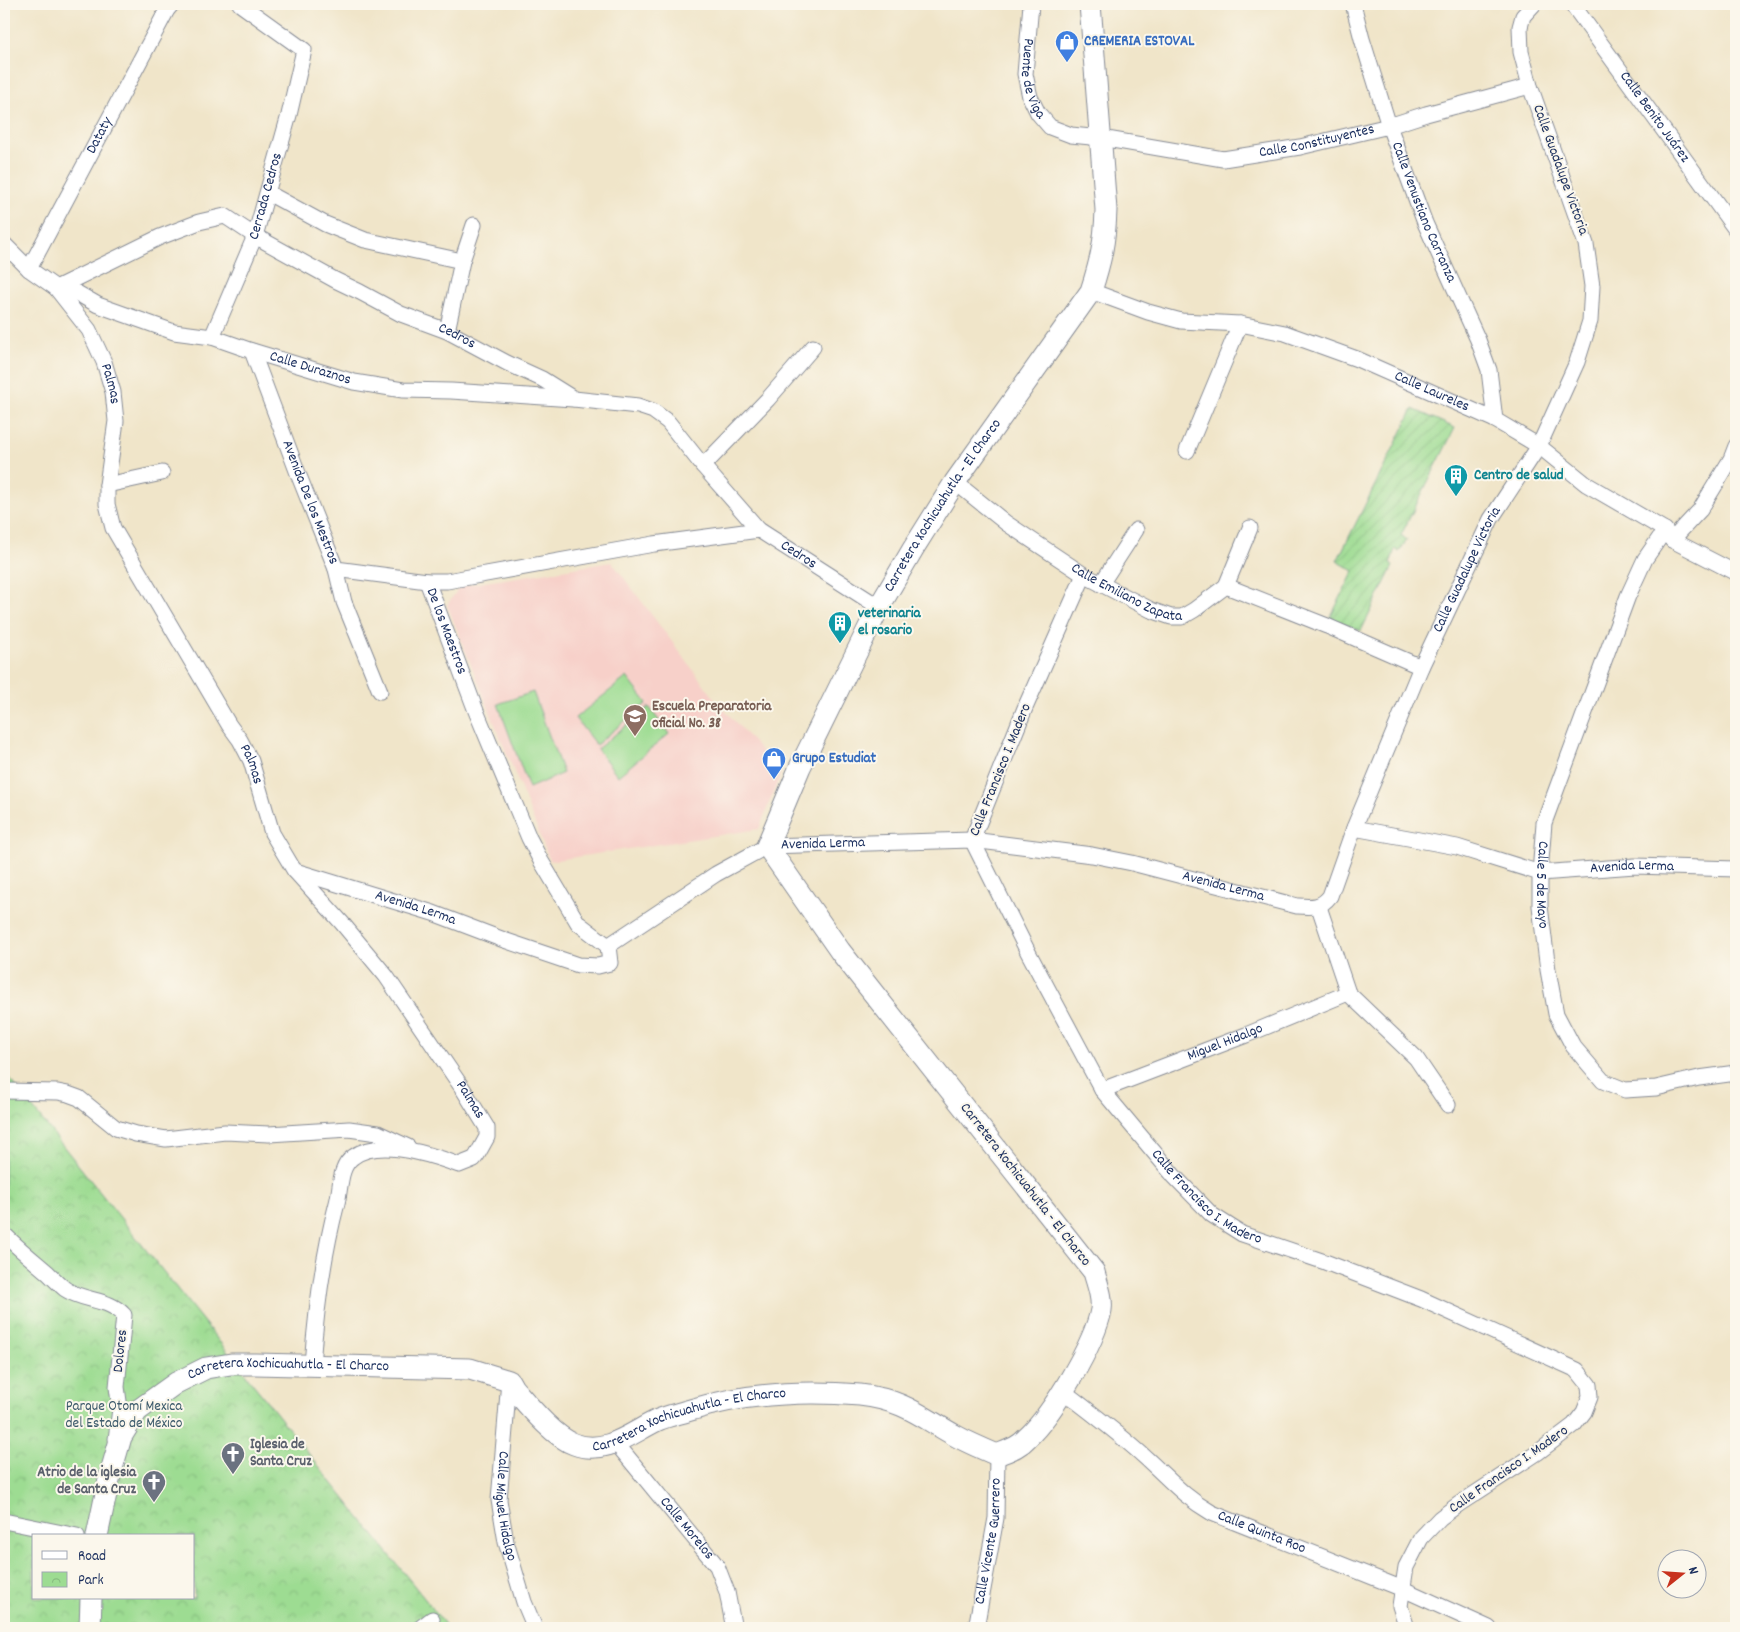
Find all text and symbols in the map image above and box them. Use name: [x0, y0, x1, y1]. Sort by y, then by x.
shop icon: CREMERIA ESTOVAL: [1054, 29, 1080, 63]
place label: CREMERIA ESTOVAL: [1084, 31, 1195, 53]
street label: Puente de Viga: [1014, 37, 1051, 125]
street label: Calle Benito Juárez: [1614, 67, 1695, 168]
street label: Calle Guadalupe Victoria: [1526, 102, 1594, 239]
street label: Dataty: [81, 113, 119, 158]
street label: Calle Constituyentes: [1258, 119, 1377, 164]
street label: Calle Venustiano Carranza: [1385, 139, 1462, 287]
street label: Cerrada Cedros: [243, 150, 289, 242]
street label: Cedros: [435, 318, 479, 355]
street label: Calle Duraznos: [267, 346, 354, 391]
street label: Palmas: [94, 361, 125, 405]
street label: Calle Laureles: [1391, 366, 1473, 418]
street label: Carretera Xochicuahutla - El Charco: [879, 414, 1008, 597]
street label: Avenida De los Mestros: [275, 437, 344, 568]
building icon: Centro de salud: [1443, 463, 1469, 497]
place label: Centro de salud: [1474, 465, 1564, 487]
street label: Calle Guadalupe Victoria: [1428, 502, 1508, 637]
street label: Cedros: [776, 535, 821, 575]
street label: Calle Emiliano Zapata: [1066, 558, 1183, 628]
street label: De los Maestros: [420, 585, 472, 678]
place label: veterinaria el rosario: [858, 603, 922, 642]
building icon: veterinaria el rosario: [827, 610, 853, 644]
place label: Escuela Preparatoria oficial No. 38: [652, 696, 772, 735]
street label: Calle Francisco I. Madero: [964, 700, 1038, 840]
school or university icon: Escuela Preparatoria oficial No. 38: [622, 703, 648, 737]
street label: Palmas: [233, 740, 268, 787]
shop icon: Grupo Estudiat: [761, 746, 787, 780]
place label: Grupo Estudiat: [792, 748, 877, 770]
street label: Avenida Lerma: [781, 832, 866, 857]
street label: Calle 5 de Mayo: [1529, 840, 1554, 930]
street label: Avenida Lerma: [1589, 855, 1675, 880]
street label: Avenida Lerma: [1180, 866, 1267, 908]
street label: Avenida Lerma: [372, 885, 460, 932]
street label: Miguel Hidalgo: [1184, 1018, 1267, 1067]
street label: Palmas: [450, 1076, 490, 1123]
street label: Carretera Xochicuahutla - El Charco: [954, 1098, 1096, 1272]
street label: Calle Francisco I. Madero: [1145, 1145, 1265, 1251]
street label: Dolores: [108, 1328, 134, 1374]
street label: Carretera Xochicuahutla - El Charco: [184, 1353, 390, 1386]
street label: Carretera Xochicuahutla - El Charco: [592, 1383, 787, 1458]
park label: Parque Otomí Mexica del Estado de México: [66, 1396, 183, 1435]
street label: Calle Francisco I. Madero: [1445, 1420, 1573, 1520]
place label: Iglesia de Santa Cruz: [250, 1434, 312, 1473]
church icon: Iglesia de Santa Cruz: [220, 1441, 246, 1475]
street label: Calle Miguel Hidalgo: [488, 1450, 522, 1564]
place label: Atrio de la iglesia de Santa Cruz: [37, 1462, 137, 1501]
church icon: Atrio de la iglesia de Santa Cruz: [141, 1469, 167, 1503]
street label: Calle Vicente Guerrero: [970, 1478, 1008, 1606]
street label: Calle Morelos: [654, 1492, 719, 1565]
street label: Calle Quinta Roo: [1214, 1505, 1309, 1560]
legend: [32, 1534, 195, 1600]
text: Road: [78, 1546, 106, 1568]
north arrow: [1658, 1550, 1708, 1600]
text: N: [1682, 1565, 1703, 1577]
text: Park: [78, 1570, 104, 1592]

